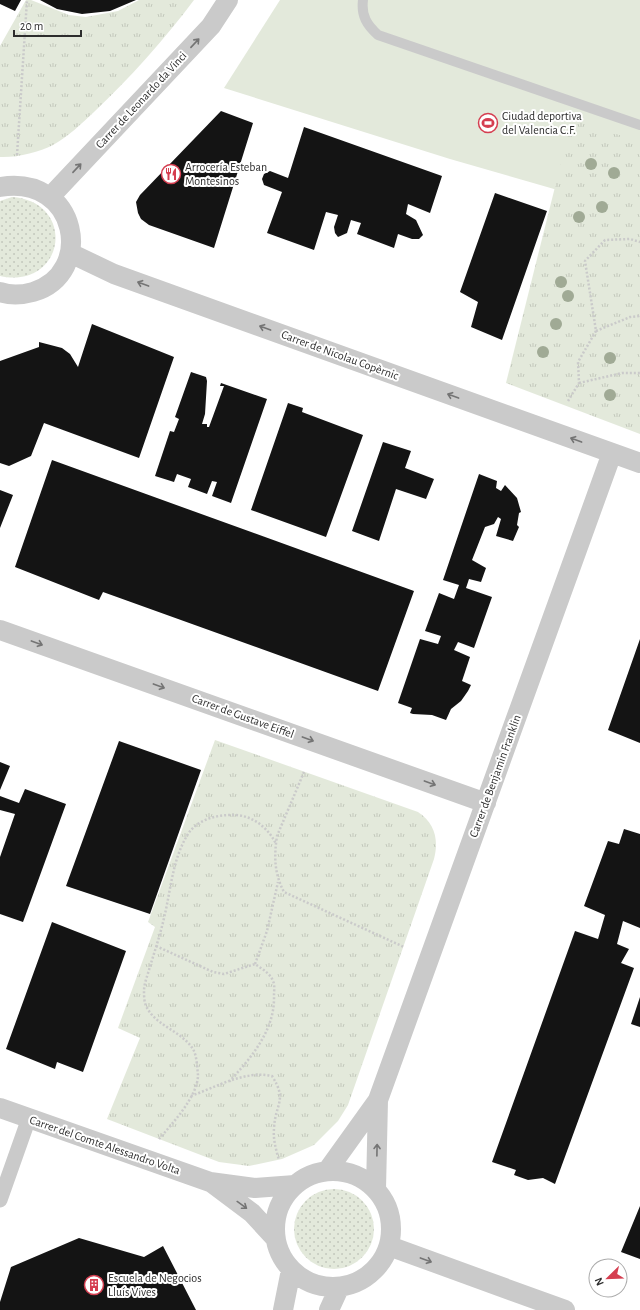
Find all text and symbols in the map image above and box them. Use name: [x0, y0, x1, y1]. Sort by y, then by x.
scale bar: [14, 12, 81, 38]
text: 20 m: [20, 20, 43, 32]
one-way arrow: [190, 38, 200, 48]
street label: Carrer de Leonardo da Vinci: [93, 49, 189, 151]
place label: Ciudad deportiva del Valencia C.F.: [502, 110, 582, 136]
sports icon: Ciudad deportiva del Valencia C.F.: [477, 112, 499, 134]
place label: Arrocería Esteban Montesinos: [185, 161, 267, 187]
one-way arrow: [72, 163, 82, 173]
restaurant icon: Arrocería Esteban Montesinos: [160, 163, 182, 185]
one-way arrow: [137, 280, 149, 288]
one-way arrow: [259, 324, 271, 332]
street label: Carrer de Nicolau Copèrnic: [280, 328, 401, 382]
one-way arrow: [448, 391, 460, 399]
one-way arrow: [570, 435, 582, 443]
one-way arrow: [30, 639, 42, 647]
one-way arrow: [153, 683, 165, 691]
street label: Carrer de Gustave Eiffel: [190, 692, 296, 740]
street label: Carrer de Benjamin Franklin: [467, 713, 524, 839]
one-way arrow: [302, 736, 314, 744]
one-way arrow: [424, 780, 436, 788]
street label: Carrer del Comte Alessandro Volta: [28, 1114, 182, 1177]
one-way arrow: [373, 1144, 381, 1157]
one-way arrow: [236, 1201, 247, 1209]
one-way arrow: [419, 1256, 431, 1264]
north arrow: [588, 1258, 628, 1298]
place label: Escuela de Negocios Lluís Vives: [108, 1272, 202, 1298]
building icon: Escuela de Negocios Lluís Vives: [83, 1274, 105, 1296]
text: N: [593, 1276, 606, 1287]

